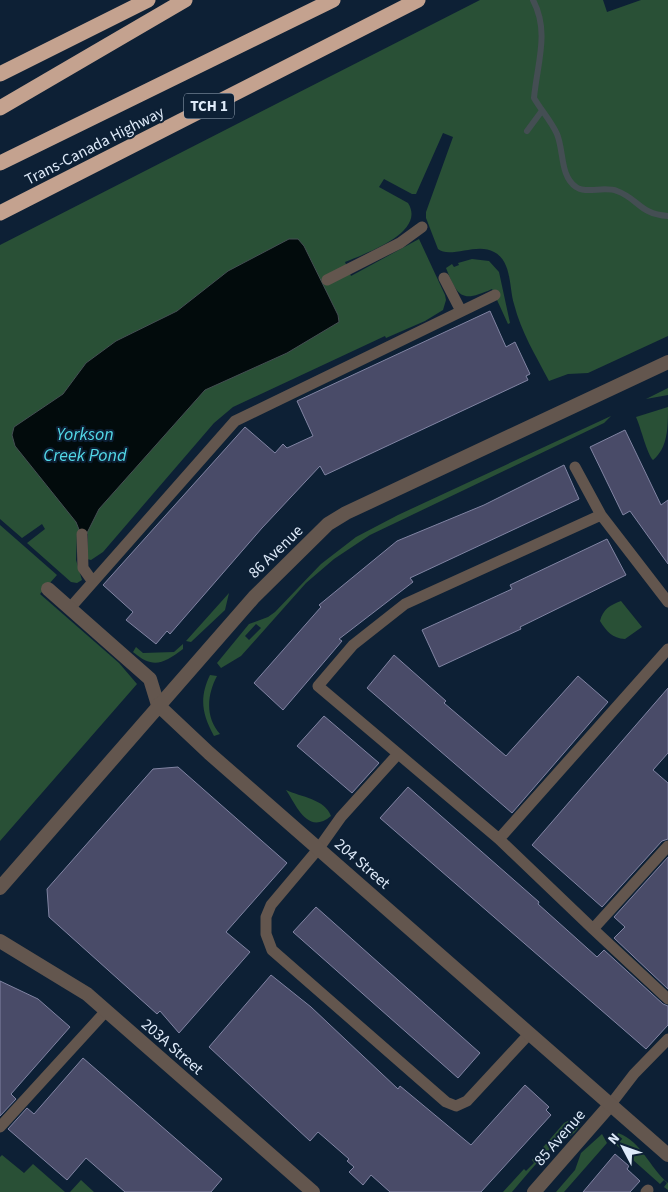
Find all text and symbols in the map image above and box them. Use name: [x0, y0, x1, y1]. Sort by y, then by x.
road number: TCH 1: [184, 94, 234, 118]
street label: Trans-Canada Highway: [21, 101, 168, 191]
water label: Yorkson Creek Pond: [43, 422, 127, 468]
street label: 86 Avenue: [243, 520, 308, 583]
street label: 204 Street: [330, 833, 395, 894]
street label: 203A Street: [137, 1014, 209, 1080]
street label: 85 Avenue: [529, 1105, 591, 1171]
north arrow: [598, 1122, 648, 1172]
text: N: [603, 1129, 625, 1149]

